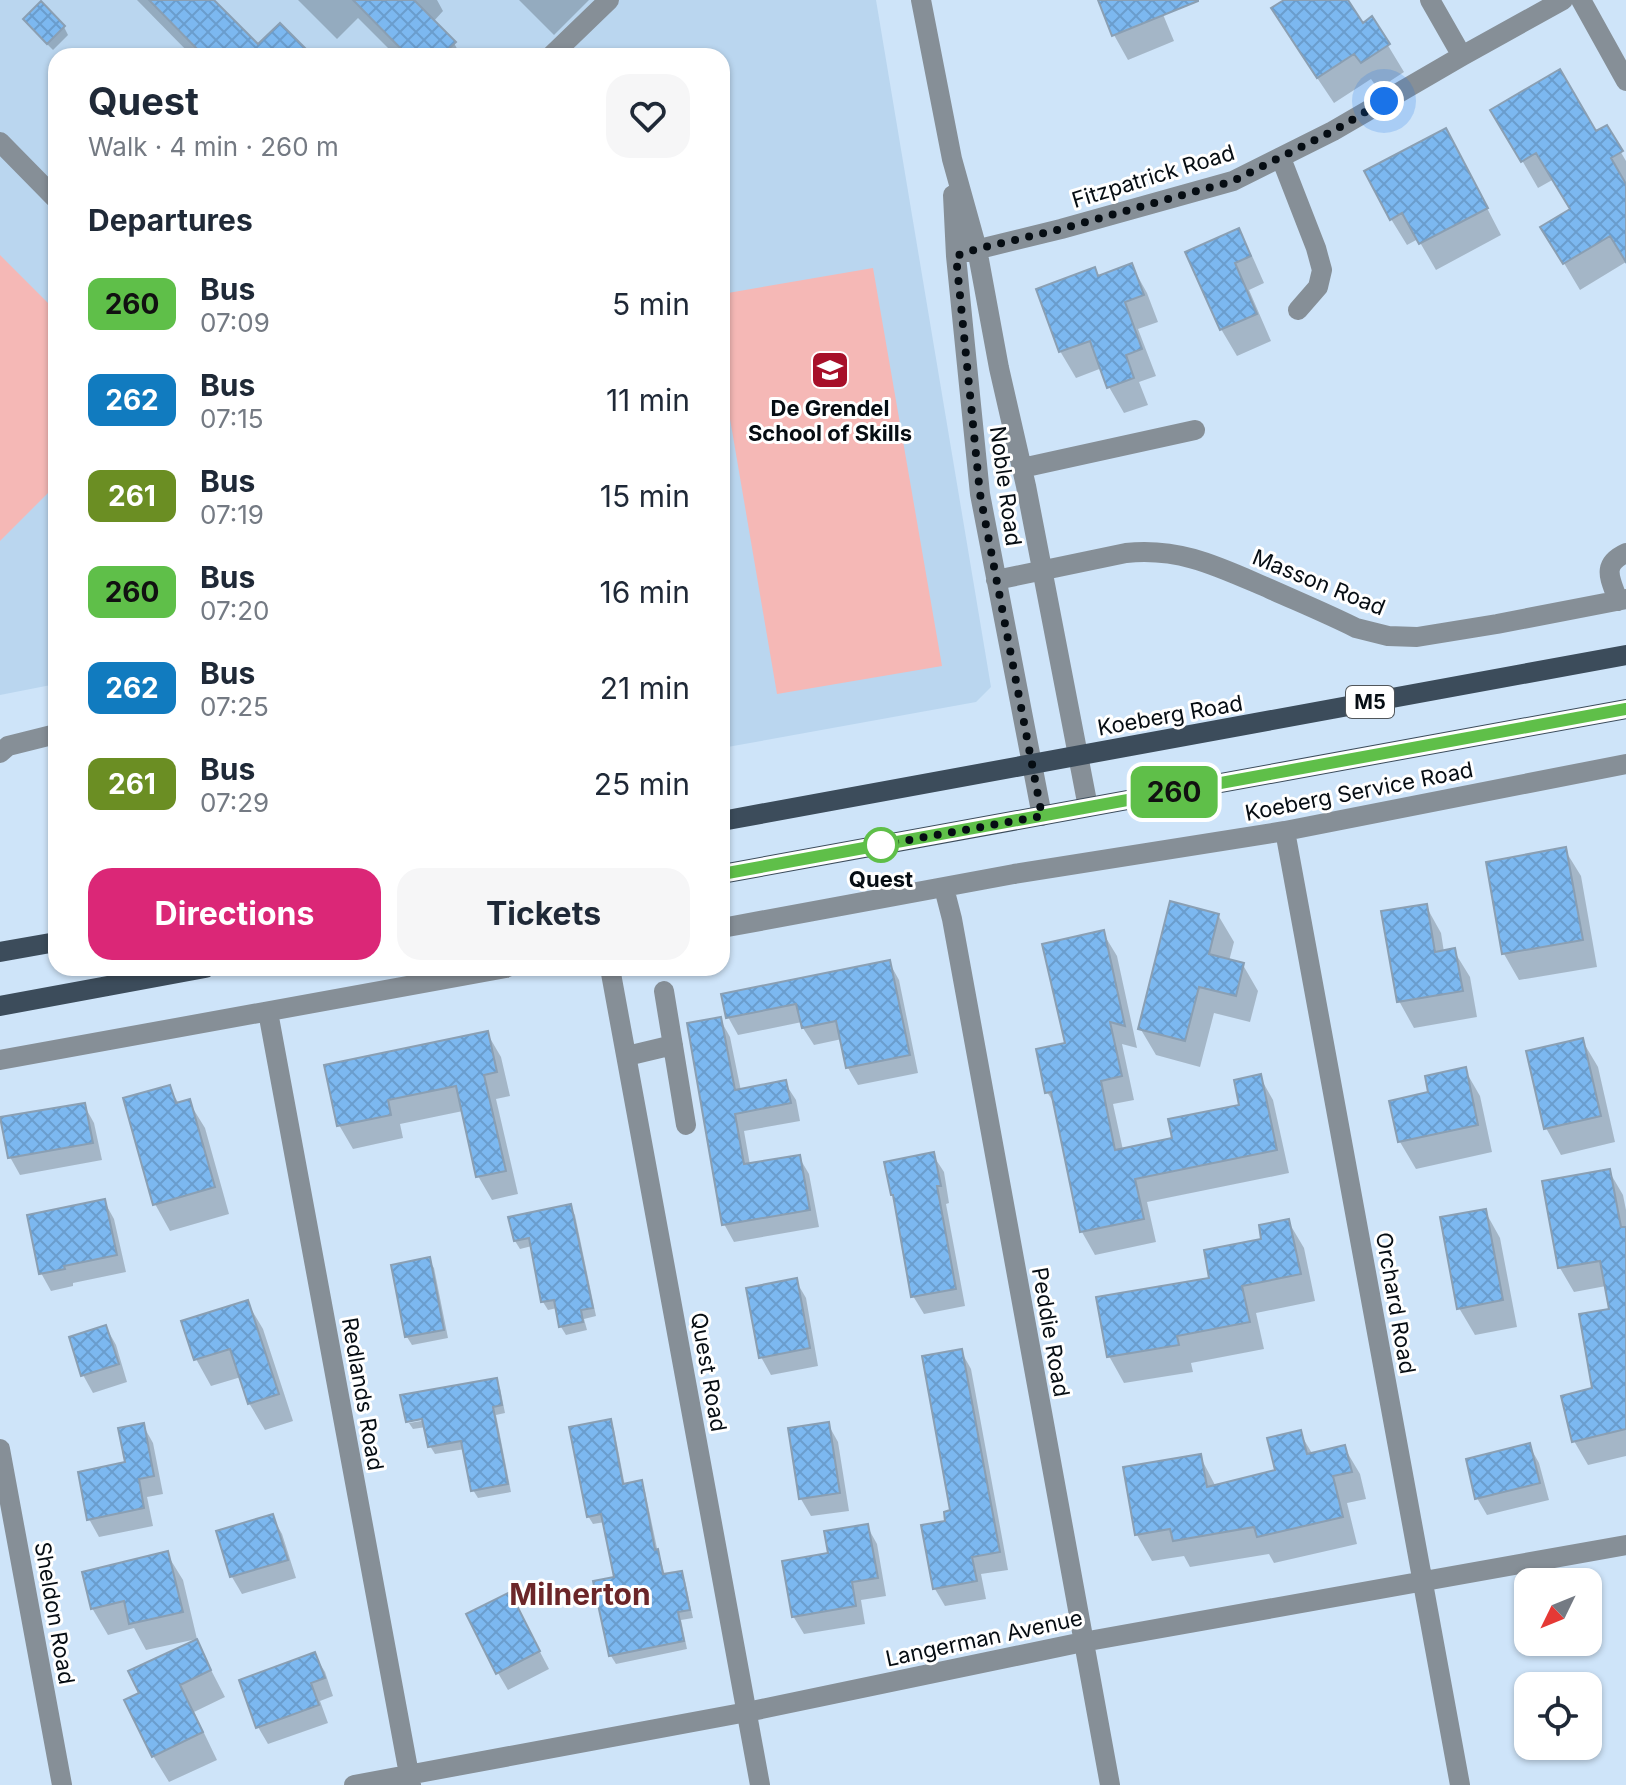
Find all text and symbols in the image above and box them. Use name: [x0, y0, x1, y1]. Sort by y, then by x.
button: heart: [606, 74, 690, 158]
text: Quest: [88, 78, 199, 124]
your location: [1364, 81, 1404, 121]
text: Walk · 4 min · 260 m: [88, 131, 339, 162]
street label: Fitzpatrick Road: [1069, 139, 1237, 213]
text: Departures: [88, 202, 253, 238]
text: Bus: [200, 271, 255, 307]
text: 5 min: [612, 286, 690, 322]
text: 260: [105, 287, 159, 321]
text: 07:09: [200, 307, 270, 338]
school or university icon: De Grendel School of Skills: [809, 349, 851, 391]
text: Bus: [200, 367, 255, 403]
text: 11 min: [606, 382, 690, 418]
text: 262: [105, 383, 159, 417]
place label: De Grendel School of Skills: [748, 395, 912, 446]
text: 07:15: [200, 403, 264, 434]
street label: Noble Road: [985, 424, 1027, 548]
text: Bus: [200, 463, 255, 499]
text: 15 min: [600, 478, 690, 514]
text: 261: [108, 479, 156, 513]
text: 07:19: [200, 499, 264, 530]
street label: Masson Road: [1249, 544, 1389, 620]
text: Bus: [200, 559, 255, 595]
text: 16 min: [599, 574, 690, 610]
text: 260: [105, 575, 159, 609]
text: 07:20: [200, 595, 269, 626]
text: Bus: [200, 655, 255, 691]
text: 21 min: [600, 670, 690, 706]
text: 262: [105, 671, 159, 705]
road number: M5: [1346, 686, 1394, 718]
street label: Koeberg Road: [1095, 689, 1245, 741]
text: 07:25: [200, 691, 269, 722]
text: Bus: [200, 751, 255, 787]
street label: Koeberg Service Road: [1243, 756, 1475, 826]
text: 25 min: [594, 766, 690, 802]
line badge: 260: [1128, 766, 1220, 818]
text: 261: [108, 767, 156, 801]
text: 260: [1147, 775, 1201, 809]
text: 07:29: [200, 787, 269, 818]
marker: Quest: [864, 828, 898, 862]
place label: Quest: [849, 866, 913, 892]
button: Directions: [88, 868, 381, 960]
button: Tickets: [397, 868, 690, 960]
street label: Orchard Road: [1371, 1230, 1421, 1376]
street label: Peddie Road: [1027, 1265, 1075, 1399]
street label: Quest Road: [686, 1310, 732, 1434]
street label: Redlands Road: [337, 1315, 389, 1473]
street label: Sheldon Road: [30, 1540, 80, 1686]
north arrow: [1514, 1568, 1602, 1656]
map controls: [1514, 1568, 1602, 1760]
district label: Milnerton: [509, 1576, 651, 1612]
street label: Langerman Avenue: [883, 1604, 1085, 1672]
button: locate: [1514, 1672, 1602, 1760]

